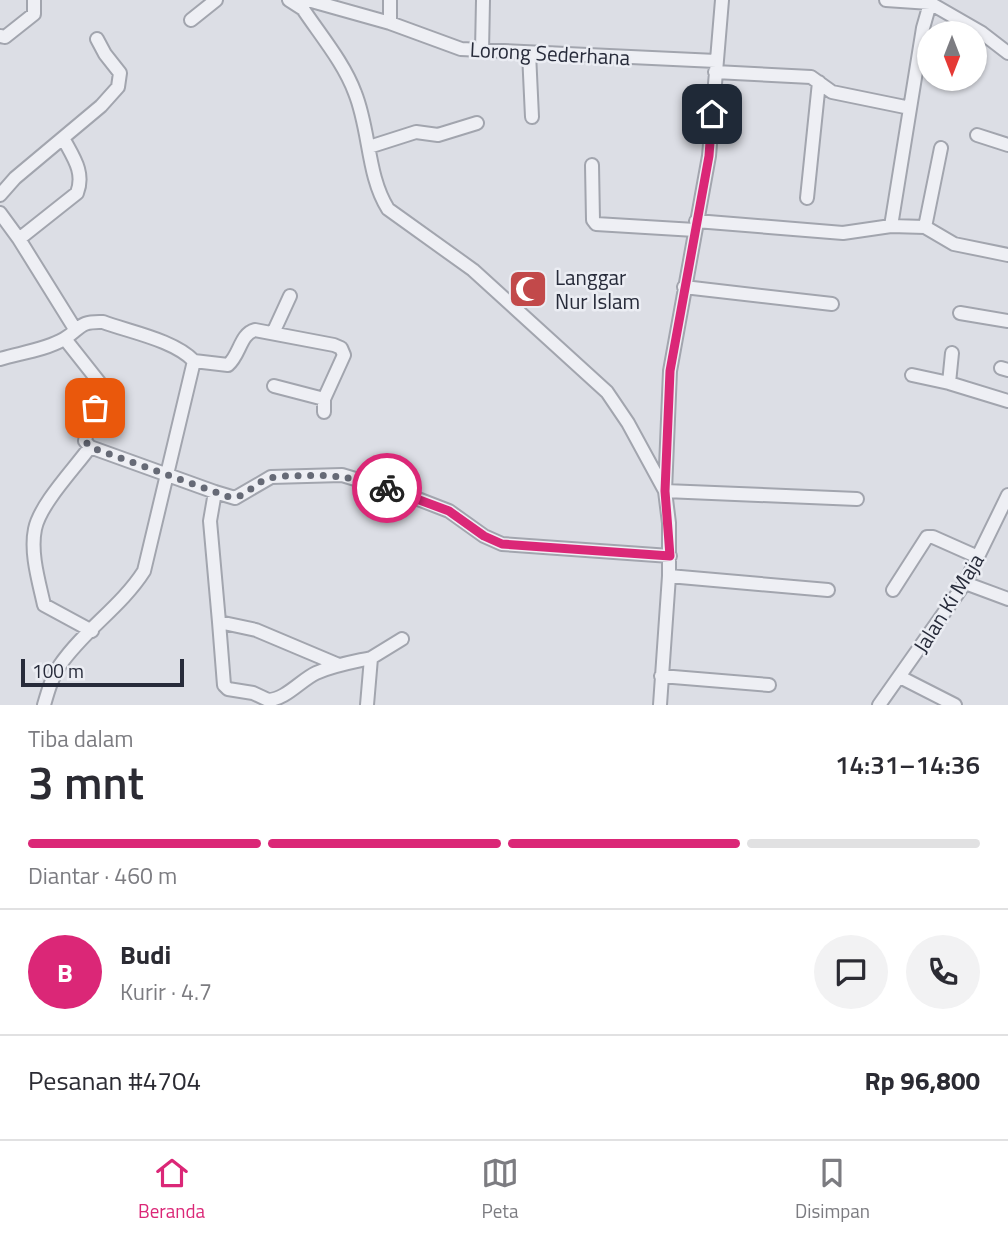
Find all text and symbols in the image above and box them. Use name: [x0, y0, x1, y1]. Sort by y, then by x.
north arrow: [917, 21, 987, 91]
map controls: [917, 21, 987, 91]
street label: Lorong Sederhana: [469, 33, 631, 73]
pin: [682, 84, 742, 144]
icon: home: [693, 95, 731, 133]
place label: Langgar Nur Islam: [555, 261, 640, 317]
mosque icon: Langgar Nur Islam: [507, 268, 549, 310]
pin: [65, 378, 125, 438]
icon: bag: [76, 389, 114, 427]
courier: [352, 453, 422, 523]
icon: bike: [368, 469, 406, 507]
street label: Jalan Ki Maja: [905, 546, 992, 659]
scale bar: [21, 656, 184, 688]
text: 100 m: [32, 656, 84, 685]
text: Tiba dalam: [28, 721, 134, 756]
text: 14:31–14:36: [835, 745, 980, 784]
text: 3 mnt: [28, 747, 144, 817]
text: Diantar · 460 m: [28, 858, 177, 893]
text: Budi: [120, 935, 171, 974]
button: chat: [814, 935, 888, 1009]
button: phone: [906, 935, 980, 1009]
text: B: [57, 953, 73, 992]
text: Kurir · 4.7: [120, 974, 212, 1009]
text: Pesanan #4704: [28, 1061, 201, 1100]
text: Rp 96,800: [864, 1061, 980, 1100]
tab: Beranda: [138, 1154, 205, 1225]
tab: Peta: [481, 1154, 519, 1225]
tab: Disimpan: [795, 1154, 870, 1225]

